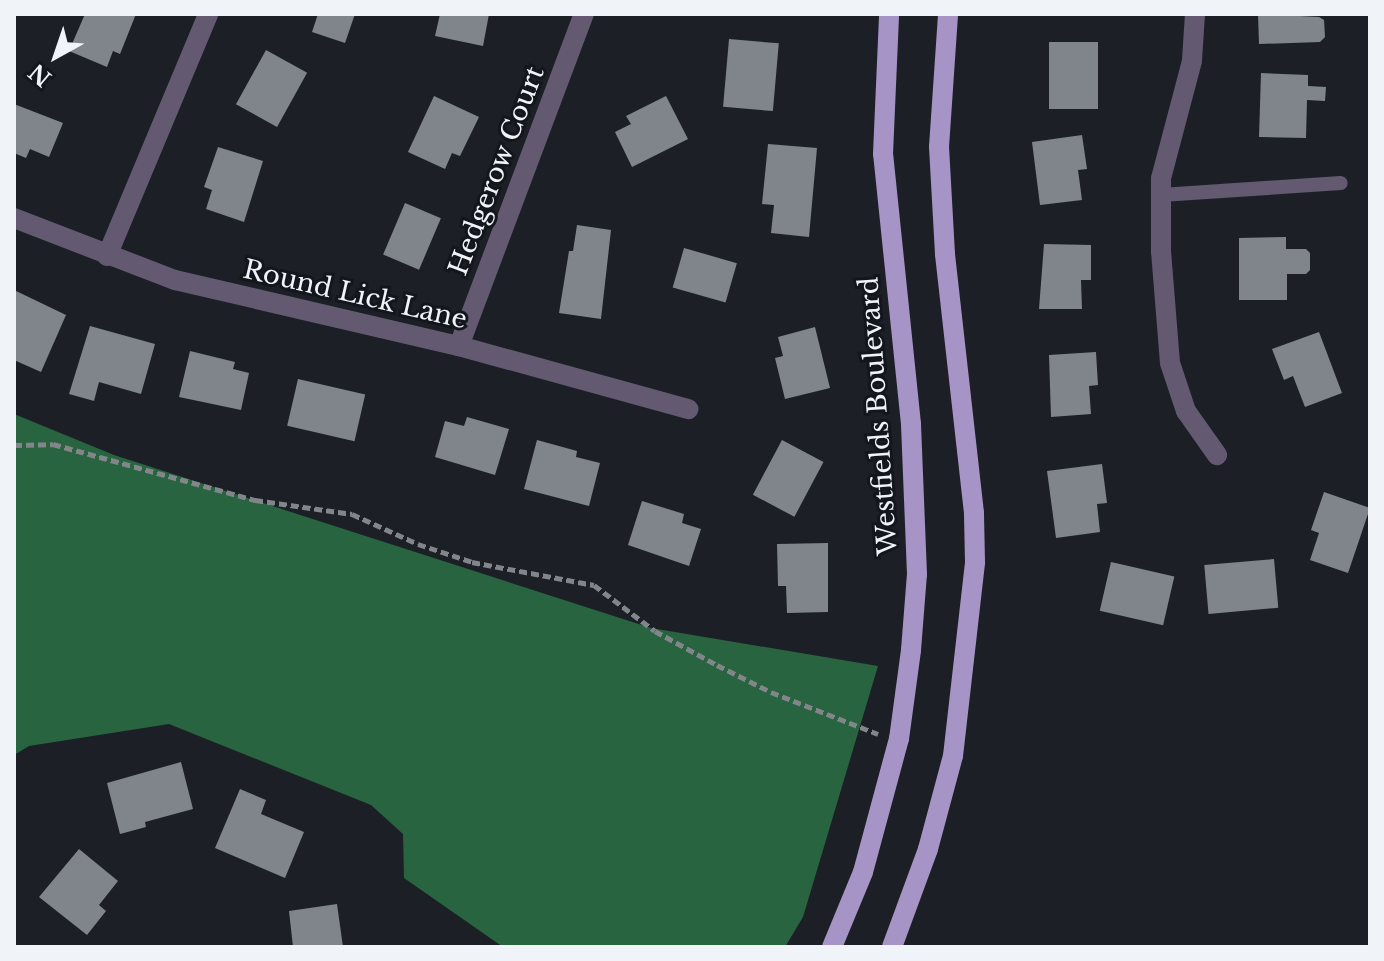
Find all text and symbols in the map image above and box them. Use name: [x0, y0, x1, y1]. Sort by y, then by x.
north arrow: [16, 16, 96, 96]
text: N: [24, 58, 57, 92]
street label: Hedgerow Court: [443, 62, 551, 280]
street label: Round Lick Lane: [240, 254, 470, 336]
street label: Westfields Boulevard: [854, 276, 904, 556]

